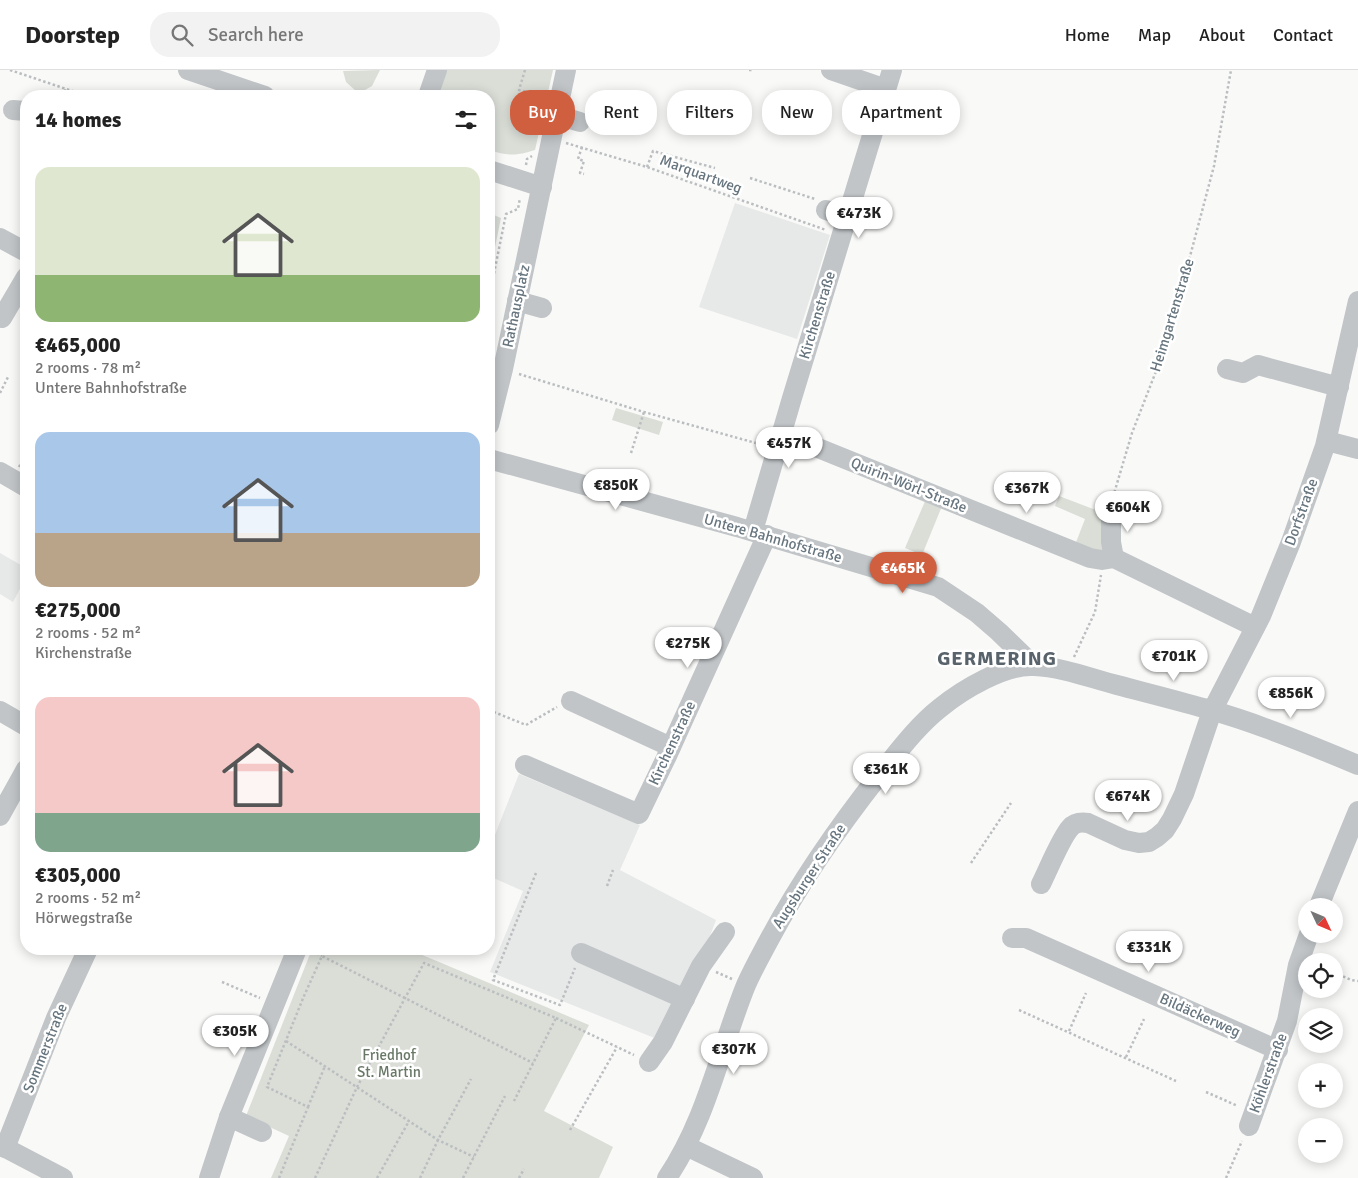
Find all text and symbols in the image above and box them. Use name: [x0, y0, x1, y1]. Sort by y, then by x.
search box: [150, 12, 500, 57]
text: Doorstep: [25, 20, 120, 50]
icon: search: [168, 21, 196, 49]
text: Search here: [208, 23, 304, 47]
text: Home: [1065, 24, 1110, 46]
text: Map: [1138, 24, 1171, 46]
text: About: [1199, 24, 1245, 46]
text: Contact: [1273, 24, 1333, 46]
chip: Buy: [510, 90, 575, 135]
chip: Rent: [585, 90, 657, 135]
chip: Filters: [667, 90, 752, 135]
chip: New: [762, 90, 832, 135]
chip: Apartment: [842, 90, 960, 135]
icon: filters: [452, 106, 480, 134]
text: 14 homes: [35, 107, 121, 133]
street label: Marquartweg: [657, 151, 745, 197]
pin: €473K: [824, 196, 894, 239]
icon: home: [213, 200, 303, 290]
text: €473K: [837, 203, 881, 223]
street label: Heimgartenstraße: [1146, 256, 1198, 374]
street label: Rathausplatz: [498, 263, 534, 349]
street label: Kirchenstraße: [795, 269, 839, 361]
text: €465,000: [35, 332, 121, 358]
text: 2 rooms · 78 m²: [35, 358, 141, 378]
text: Untere Bahnhofstraße: [35, 378, 187, 398]
pin: €457K: [754, 426, 824, 469]
text: €457K: [767, 433, 811, 453]
street label: Quirin-Wörl-Straße: [848, 453, 970, 517]
icon: home: [213, 465, 303, 555]
pin: €850K: [581, 468, 651, 511]
pin: €367K: [992, 472, 1062, 514]
text: €850K: [594, 475, 638, 495]
street label: Dorfstraße: [1281, 476, 1321, 548]
text: €367K: [1005, 478, 1049, 498]
pin: €604K: [1093, 490, 1163, 533]
text: €604K: [1106, 497, 1150, 517]
street label: Untere Bahnhofstraße: [702, 510, 844, 566]
pin: €465K: [868, 552, 938, 594]
text: €465K: [881, 558, 925, 578]
text: €275,000: [35, 597, 121, 623]
text: 2 rooms · 52 m²: [35, 623, 141, 643]
pin: €275K: [653, 626, 723, 669]
text: €275K: [666, 633, 710, 653]
pin: €701K: [1139, 640, 1209, 682]
text: Kirchenstraße: [35, 643, 132, 663]
district label: GERMERING: [937, 646, 1057, 671]
text: €701K: [1152, 646, 1196, 666]
pin: €856K: [1256, 676, 1326, 719]
text: €856K: [1269, 683, 1313, 703]
street label: Kirchenstraße: [645, 698, 699, 788]
icon: home: [213, 730, 303, 820]
pin: €361K: [851, 752, 921, 795]
text: €361K: [864, 759, 908, 779]
pin: €674K: [1093, 780, 1163, 822]
text: €674K: [1106, 786, 1150, 806]
street label: Augsburger Straße: [769, 820, 849, 932]
text: €305,000: [35, 862, 121, 888]
text: 2 rooms · 52 m²: [35, 888, 141, 908]
north arrow: [1298, 898, 1342, 942]
map controls: [1298, 898, 1343, 1163]
text: Hörwegstraße: [35, 908, 133, 928]
pin: €331K: [1114, 930, 1184, 973]
text: €331K: [1127, 937, 1171, 957]
button: locate: [1298, 953, 1343, 998]
street label: Bildäckerweg: [1157, 989, 1243, 1041]
street label: Sommerstraße: [19, 1001, 71, 1095]
button: layers: [1298, 1008, 1343, 1053]
pin: €305K: [200, 1014, 270, 1057]
text: €305K: [213, 1021, 257, 1041]
street label: Köhlerstraße: [1245, 1031, 1291, 1115]
pin: €307K: [699, 1032, 769, 1075]
text: €307K: [712, 1039, 756, 1059]
park label: Friedhof St. Martin: [357, 1046, 421, 1081]
button: +: [1298, 1063, 1343, 1108]
button: −: [1298, 1118, 1343, 1163]

